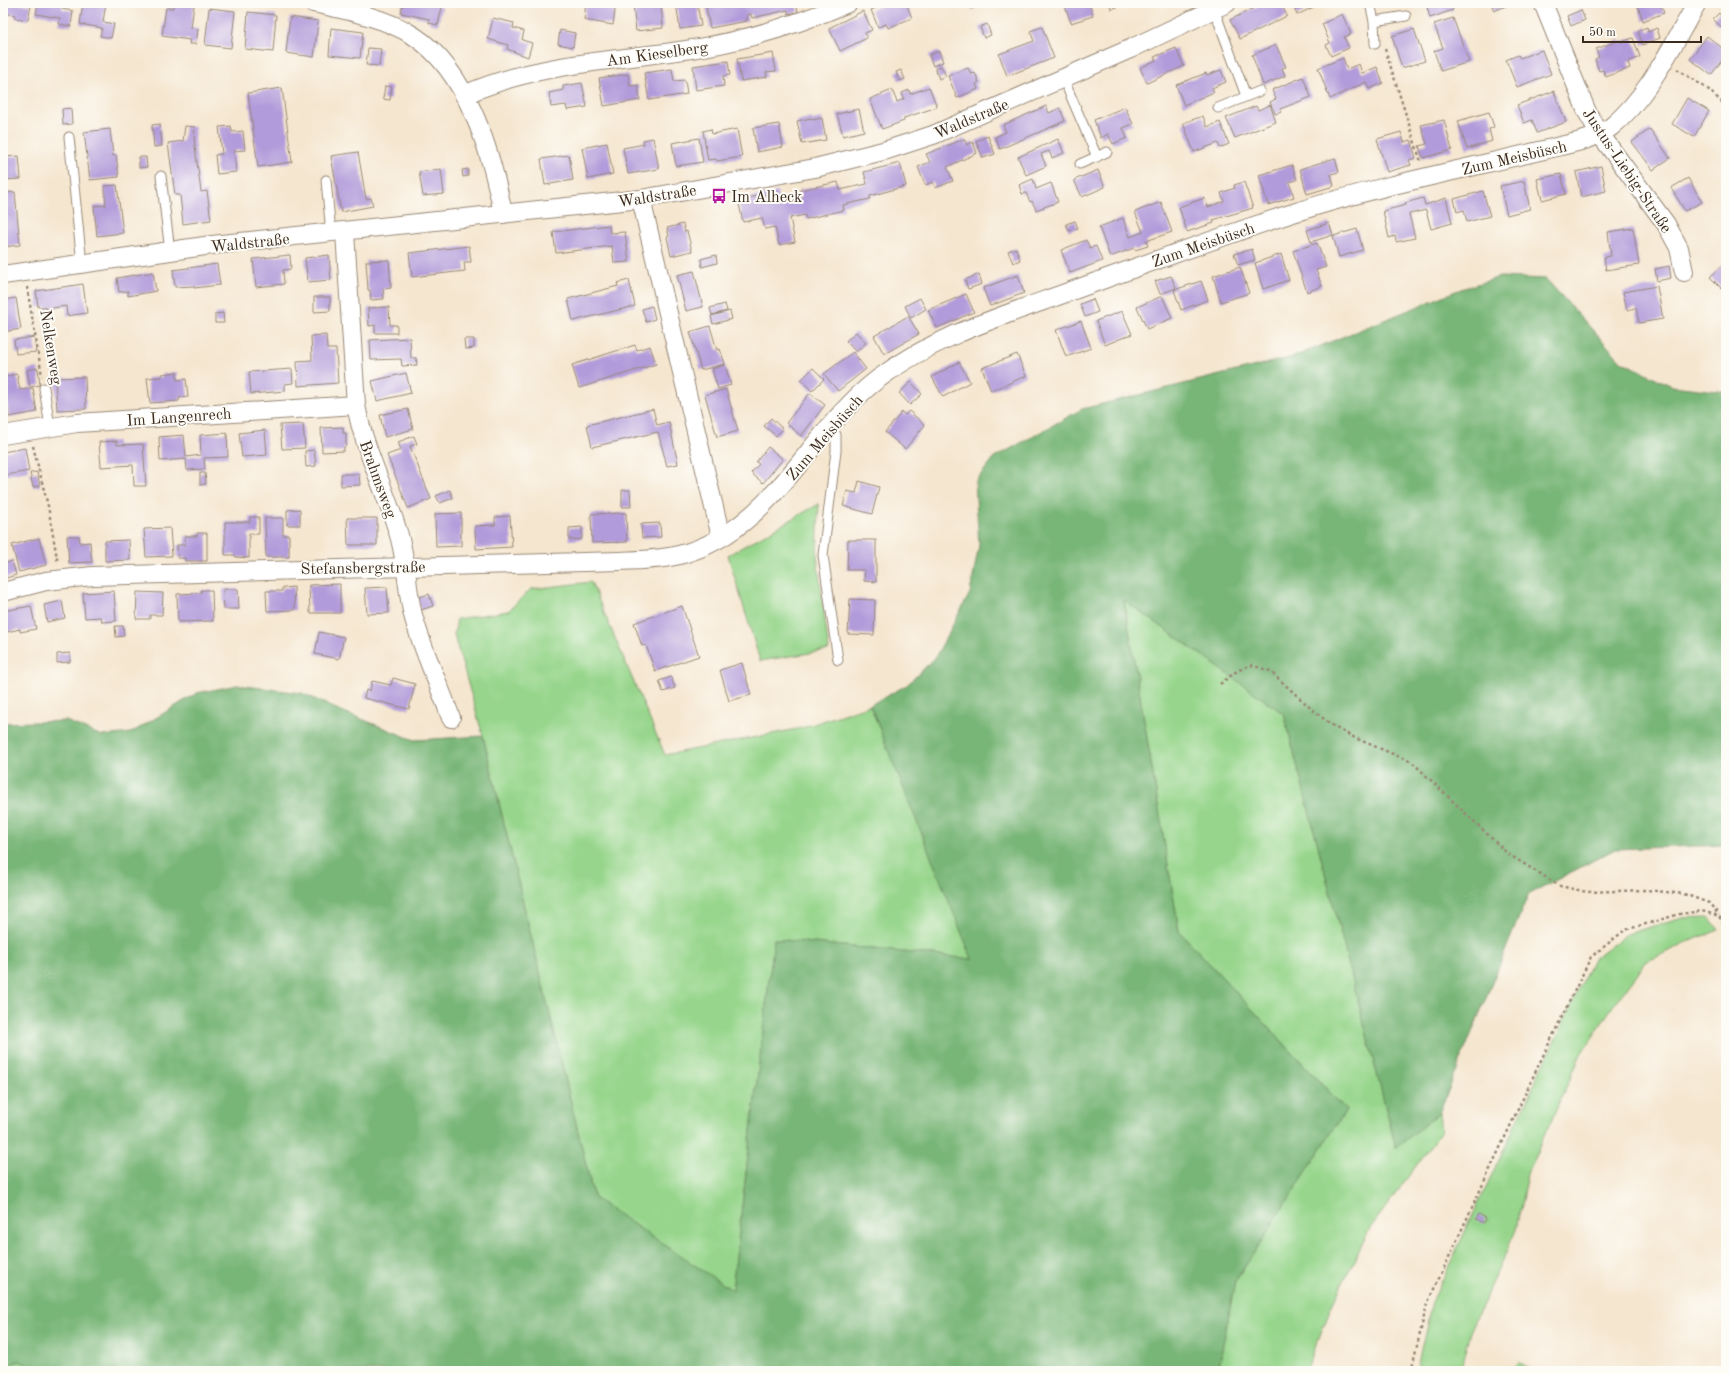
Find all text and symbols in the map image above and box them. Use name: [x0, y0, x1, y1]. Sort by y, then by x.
scale bar: [1583, 18, 1701, 44]
text: 50 m: [1589, 26, 1616, 39]
street label: Am Kieselberg: [605, 40, 710, 70]
street label: Waldstraße: [932, 97, 1011, 143]
street label: Justus-Liebig-Straße: [1579, 106, 1674, 236]
street label: Zum Meisbüsch: [1460, 139, 1569, 179]
street label: Waldstraße: [617, 183, 698, 211]
bus stop icon: Im Alheck: [710, 187, 728, 205]
place label: Im Alheck: [731, 190, 802, 206]
street label: Zum Meisbüsch: [1150, 221, 1257, 271]
street label: Waldstraße: [210, 232, 290, 256]
street label: Nelkenweg: [36, 309, 64, 386]
street label: Zum Meisbüsch: [784, 392, 867, 484]
street label: Im Langenrech: [126, 406, 232, 430]
street label: Brahmsweg: [356, 439, 399, 521]
street label: Stefansbergstraße: [300, 560, 426, 578]

